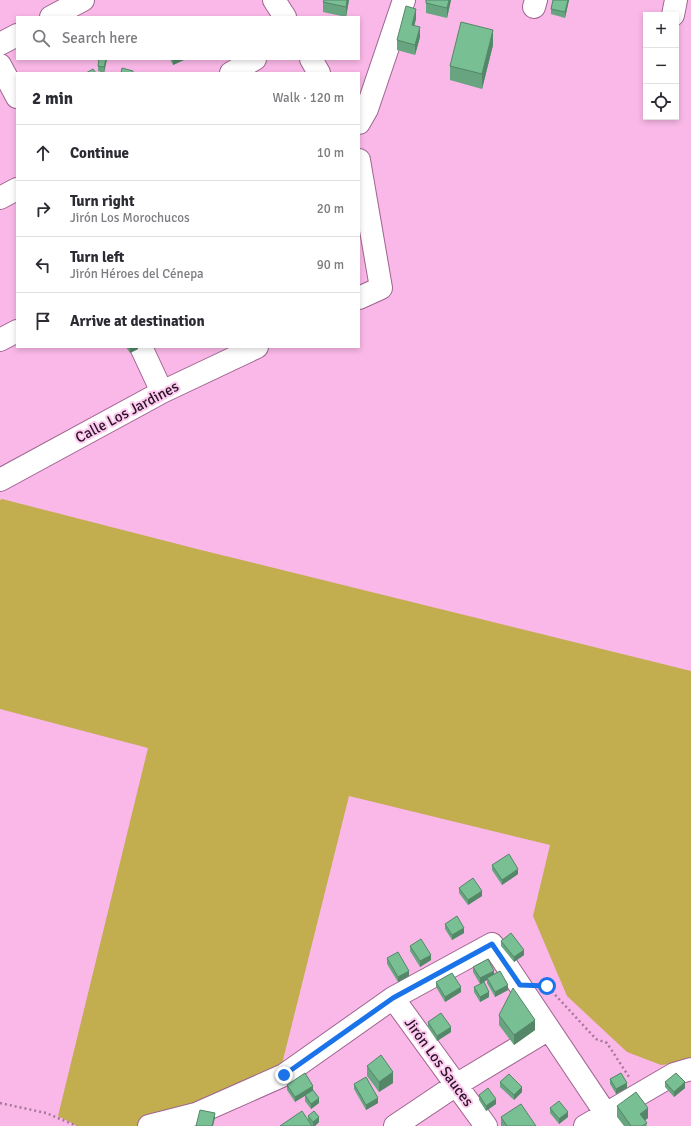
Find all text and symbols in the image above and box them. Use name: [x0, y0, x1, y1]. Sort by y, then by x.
map controls: [643, 12, 679, 120]
button: +: [643, 12, 679, 48]
search box: [16, 16, 360, 60]
icon: search: [30, 27, 52, 49]
text: Search here: [62, 29, 138, 47]
button: −: [643, 48, 679, 84]
button: locate: [643, 84, 679, 120]
text: 2 min: [32, 88, 73, 109]
text: Walk · 120 m: [273, 90, 344, 106]
icon: ahead: [32, 142, 54, 164]
text: Continue: [70, 144, 129, 162]
text: 10 m: [317, 145, 344, 161]
text: Turn right: [70, 192, 135, 210]
icon: right: [32, 198, 54, 220]
text: 20 m: [317, 201, 344, 217]
text: Jirón Los Morochucos: [70, 210, 190, 226]
text: Turn left: [70, 248, 124, 266]
icon: left: [32, 254, 54, 276]
text: 90 m: [317, 257, 344, 273]
text: Jirón Héroes del Cénepa: [70, 266, 204, 282]
icon: arrive: [32, 310, 54, 332]
text: Arrive at destination: [70, 312, 205, 330]
street label: Calle Los Jardines: [72, 377, 182, 447]
route start: [538, 977, 556, 995]
street label: Jirón Los Sauces: [401, 1014, 478, 1110]
route end: [275, 1066, 293, 1084]

